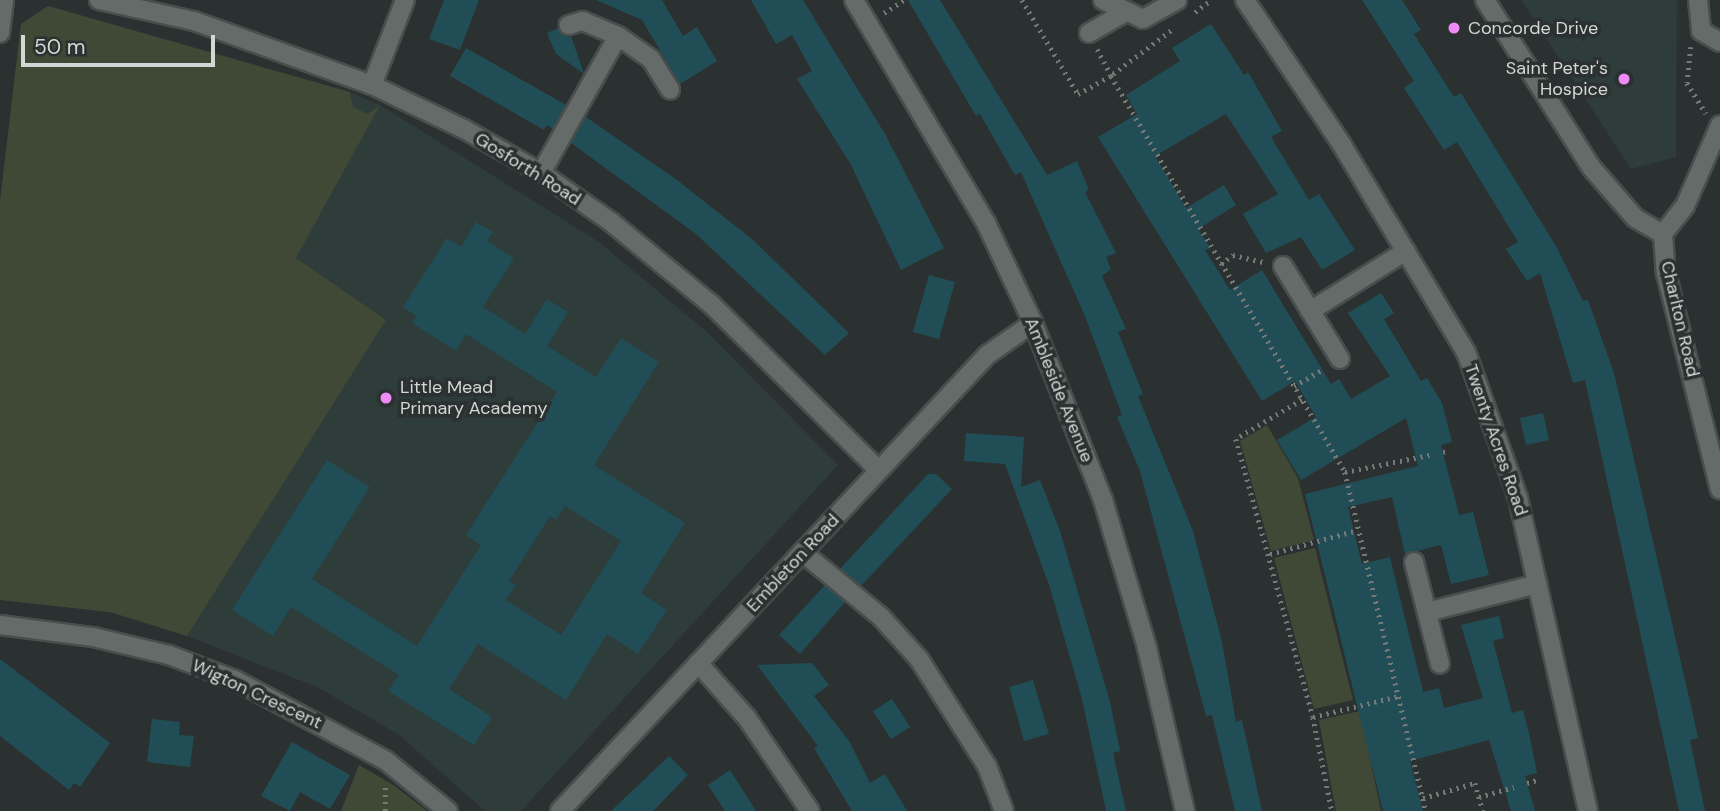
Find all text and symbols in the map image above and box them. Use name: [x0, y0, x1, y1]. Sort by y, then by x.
place label: Concorde Drive: [1468, 17, 1598, 39]
marker: Concorde Drive: [1446, 20, 1462, 36]
scale bar: [24, 21, 219, 65]
text: 50 m: [34, 33, 85, 61]
place label: Saint Peter's Hospice: [1506, 58, 1608, 100]
marker: Saint Peter's Hospice: [1614, 69, 1634, 89]
street label: Gosforth Road: [471, 128, 585, 210]
street label: Charlton Road: [1656, 259, 1704, 379]
street label: Ambleside Avenue: [1020, 314, 1098, 466]
street label: Twenty Acres Road: [1460, 361, 1532, 519]
place label: Little Mead Primary Academy: [400, 377, 548, 420]
marker: Little Mead Primary Academy: [378, 390, 394, 406]
street label: Embleton Road: [742, 510, 844, 616]
street label: Wigton Crescent: [189, 654, 325, 734]

